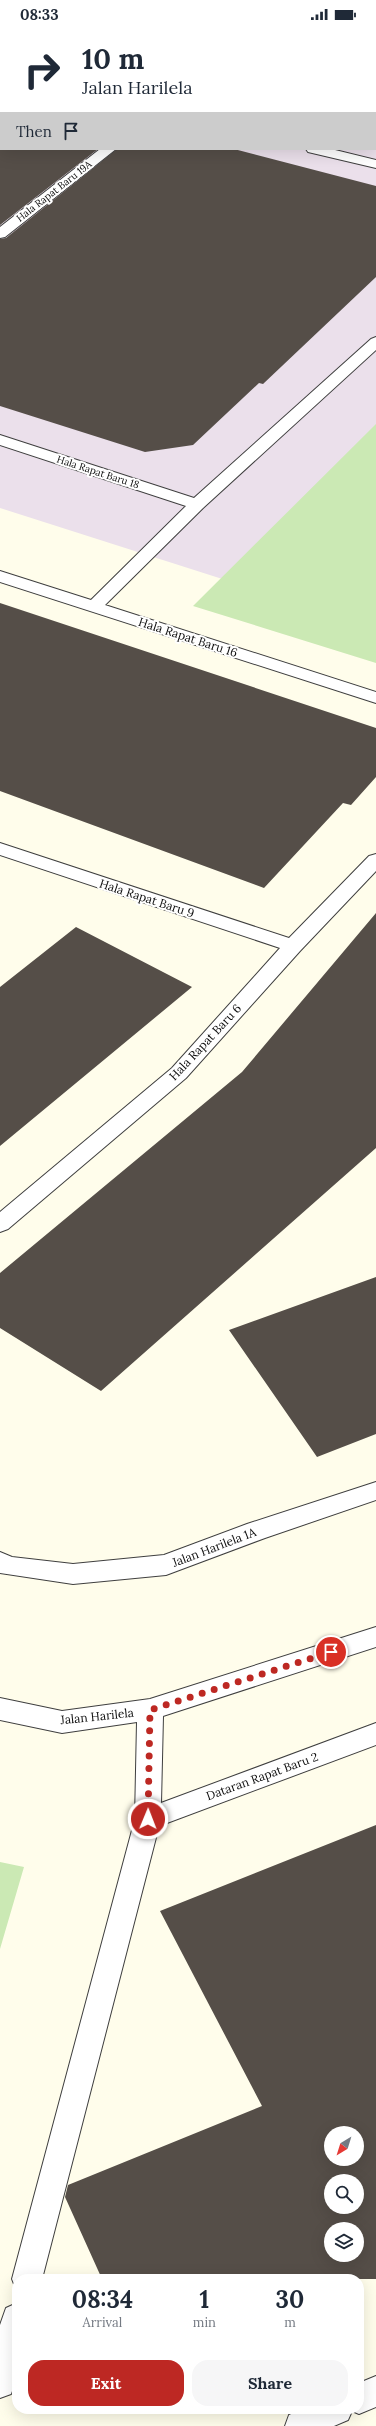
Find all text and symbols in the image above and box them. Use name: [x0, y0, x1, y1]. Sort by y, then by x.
text: 08:33: [20, 5, 59, 24]
text: 10 m: [82, 41, 144, 77]
icon: right: [16, 44, 68, 96]
text: Jalan Harilela: [82, 76, 192, 99]
icon: arrive: [60, 120, 82, 142]
text: Then: [16, 122, 52, 141]
street label: Hala Rapat Baru 19A: [14, 157, 95, 225]
street label: Hala Rapat Baru 18: [55, 453, 141, 492]
street label: Hala Rapat Baru 16: [137, 614, 240, 660]
street label: Hala Rapat Baru 9: [98, 876, 196, 920]
street label: Hala Rapat Baru 6: [166, 1001, 244, 1083]
street label: Jalan Harilela 1A: [169, 1524, 259, 1570]
pin: [314, 1635, 348, 1669]
icon: arrive: [320, 1641, 342, 1663]
street label: Jalan Harilela: [59, 1705, 134, 1727]
street label: Dataran Rapat Baru 2: [204, 1749, 320, 1803]
position arrow: [127, 1798, 169, 1840]
north arrow: [324, 2126, 364, 2166]
map controls: [324, 2126, 364, 2262]
button: search: [324, 2174, 364, 2214]
button: layers: [324, 2222, 364, 2262]
text: 08:34: [72, 2284, 133, 2315]
text: 1: [200, 2284, 209, 2315]
text: 30: [276, 2284, 304, 2315]
text: Arrival: [83, 2314, 122, 2331]
text: min: [193, 2314, 216, 2331]
text: m: [284, 2314, 296, 2331]
button: Exit: [28, 2360, 184, 2406]
button: Share: [192, 2360, 348, 2406]

